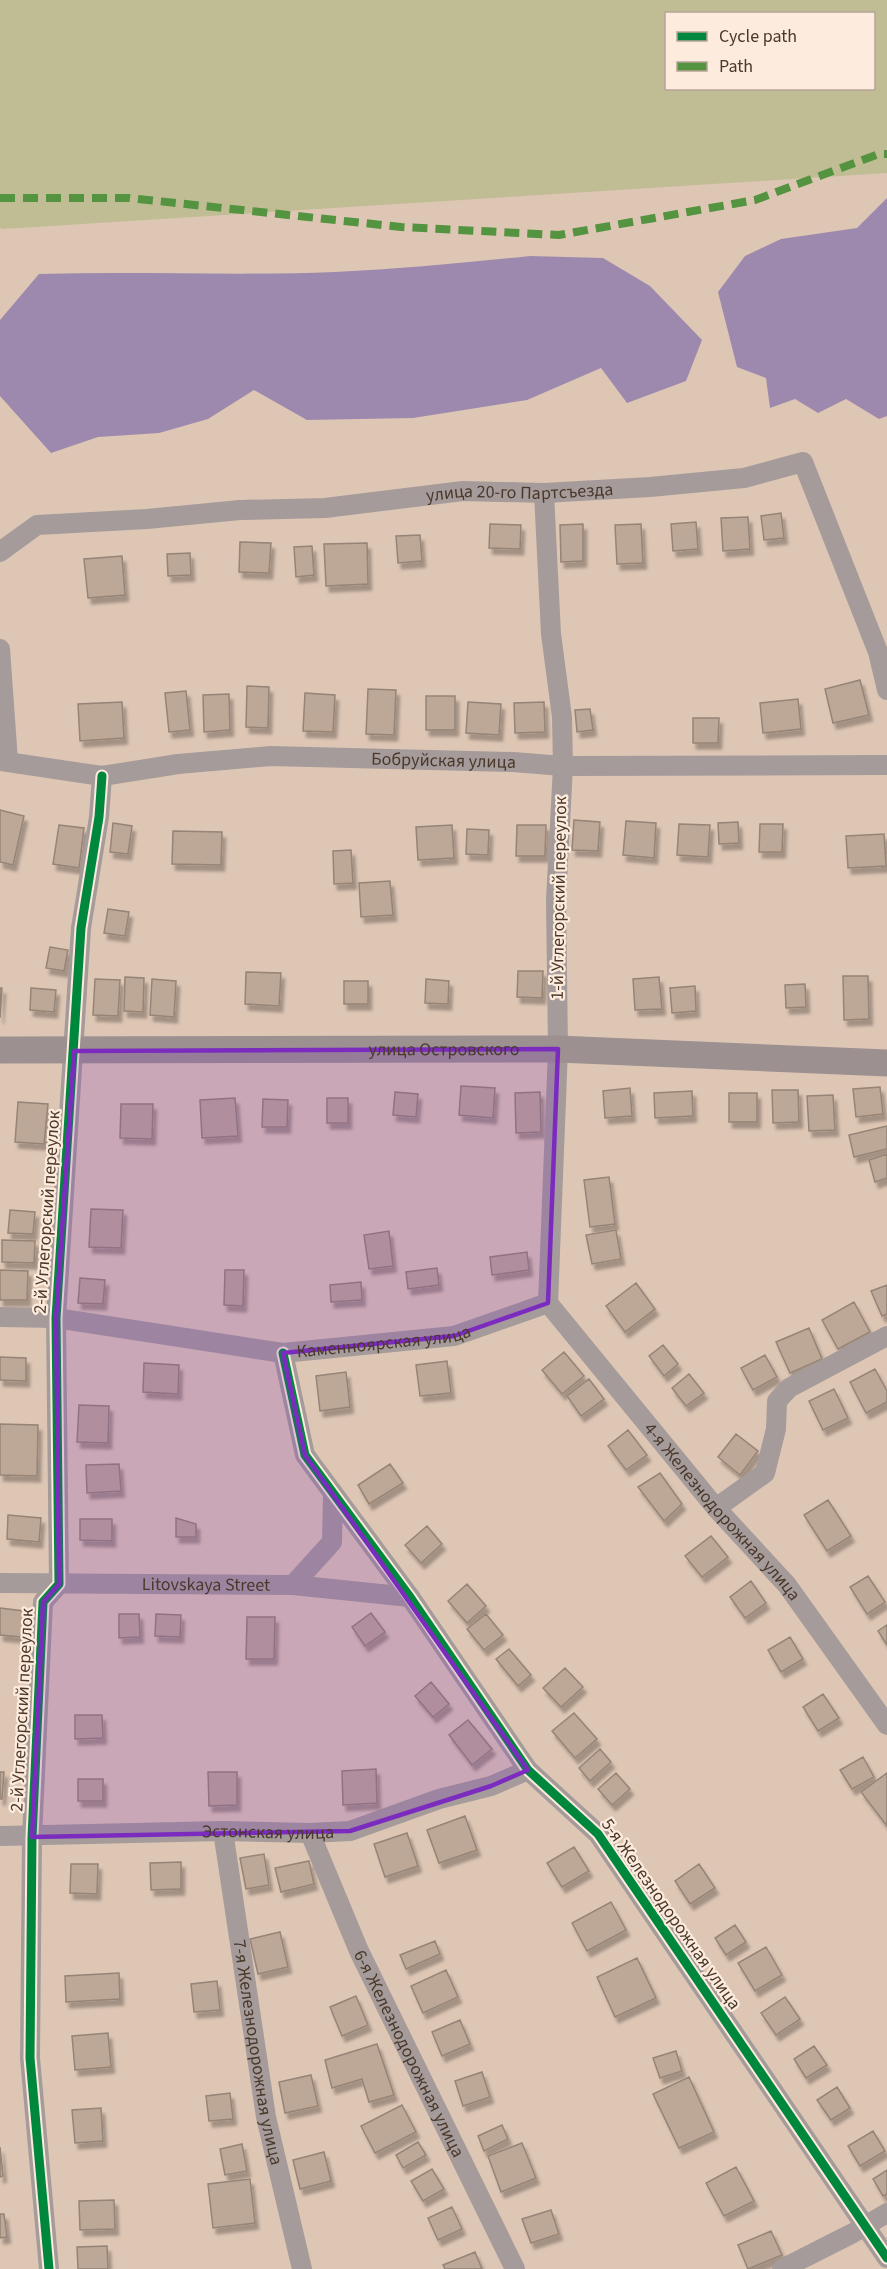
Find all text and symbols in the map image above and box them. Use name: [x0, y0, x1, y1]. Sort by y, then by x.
legend: [665, 12, 875, 90]
text: Cycle path: [719, 24, 797, 49]
text: Path: [719, 54, 753, 79]
street label: улица 20-го Партсъезда: [425, 477, 614, 508]
street label: Бобруйская улица: [371, 746, 516, 775]
street label: 1-й Углегорский переулок: [545, 796, 573, 1000]
street label: улица Островского: [368, 1037, 520, 1062]
street label: 2-й Углегорский переулок: [27, 1109, 67, 1314]
street label: Каменноярская улица: [295, 1319, 474, 1364]
street label: 4-я Железнодорожная улица: [638, 1417, 807, 1606]
street label: Litovskaya Street: [142, 1571, 270, 1597]
street label: 2-й Углегорский переулок: [4, 1608, 40, 1812]
street label: 5-я Железнодорожная улица: [595, 1813, 747, 2015]
street label: Эстонская улица: [201, 1818, 335, 1846]
street label: 7-я Железнодорожная улица: [227, 1938, 289, 2168]
street label: 6-я Железнодорожная улица: [348, 1945, 471, 2162]

